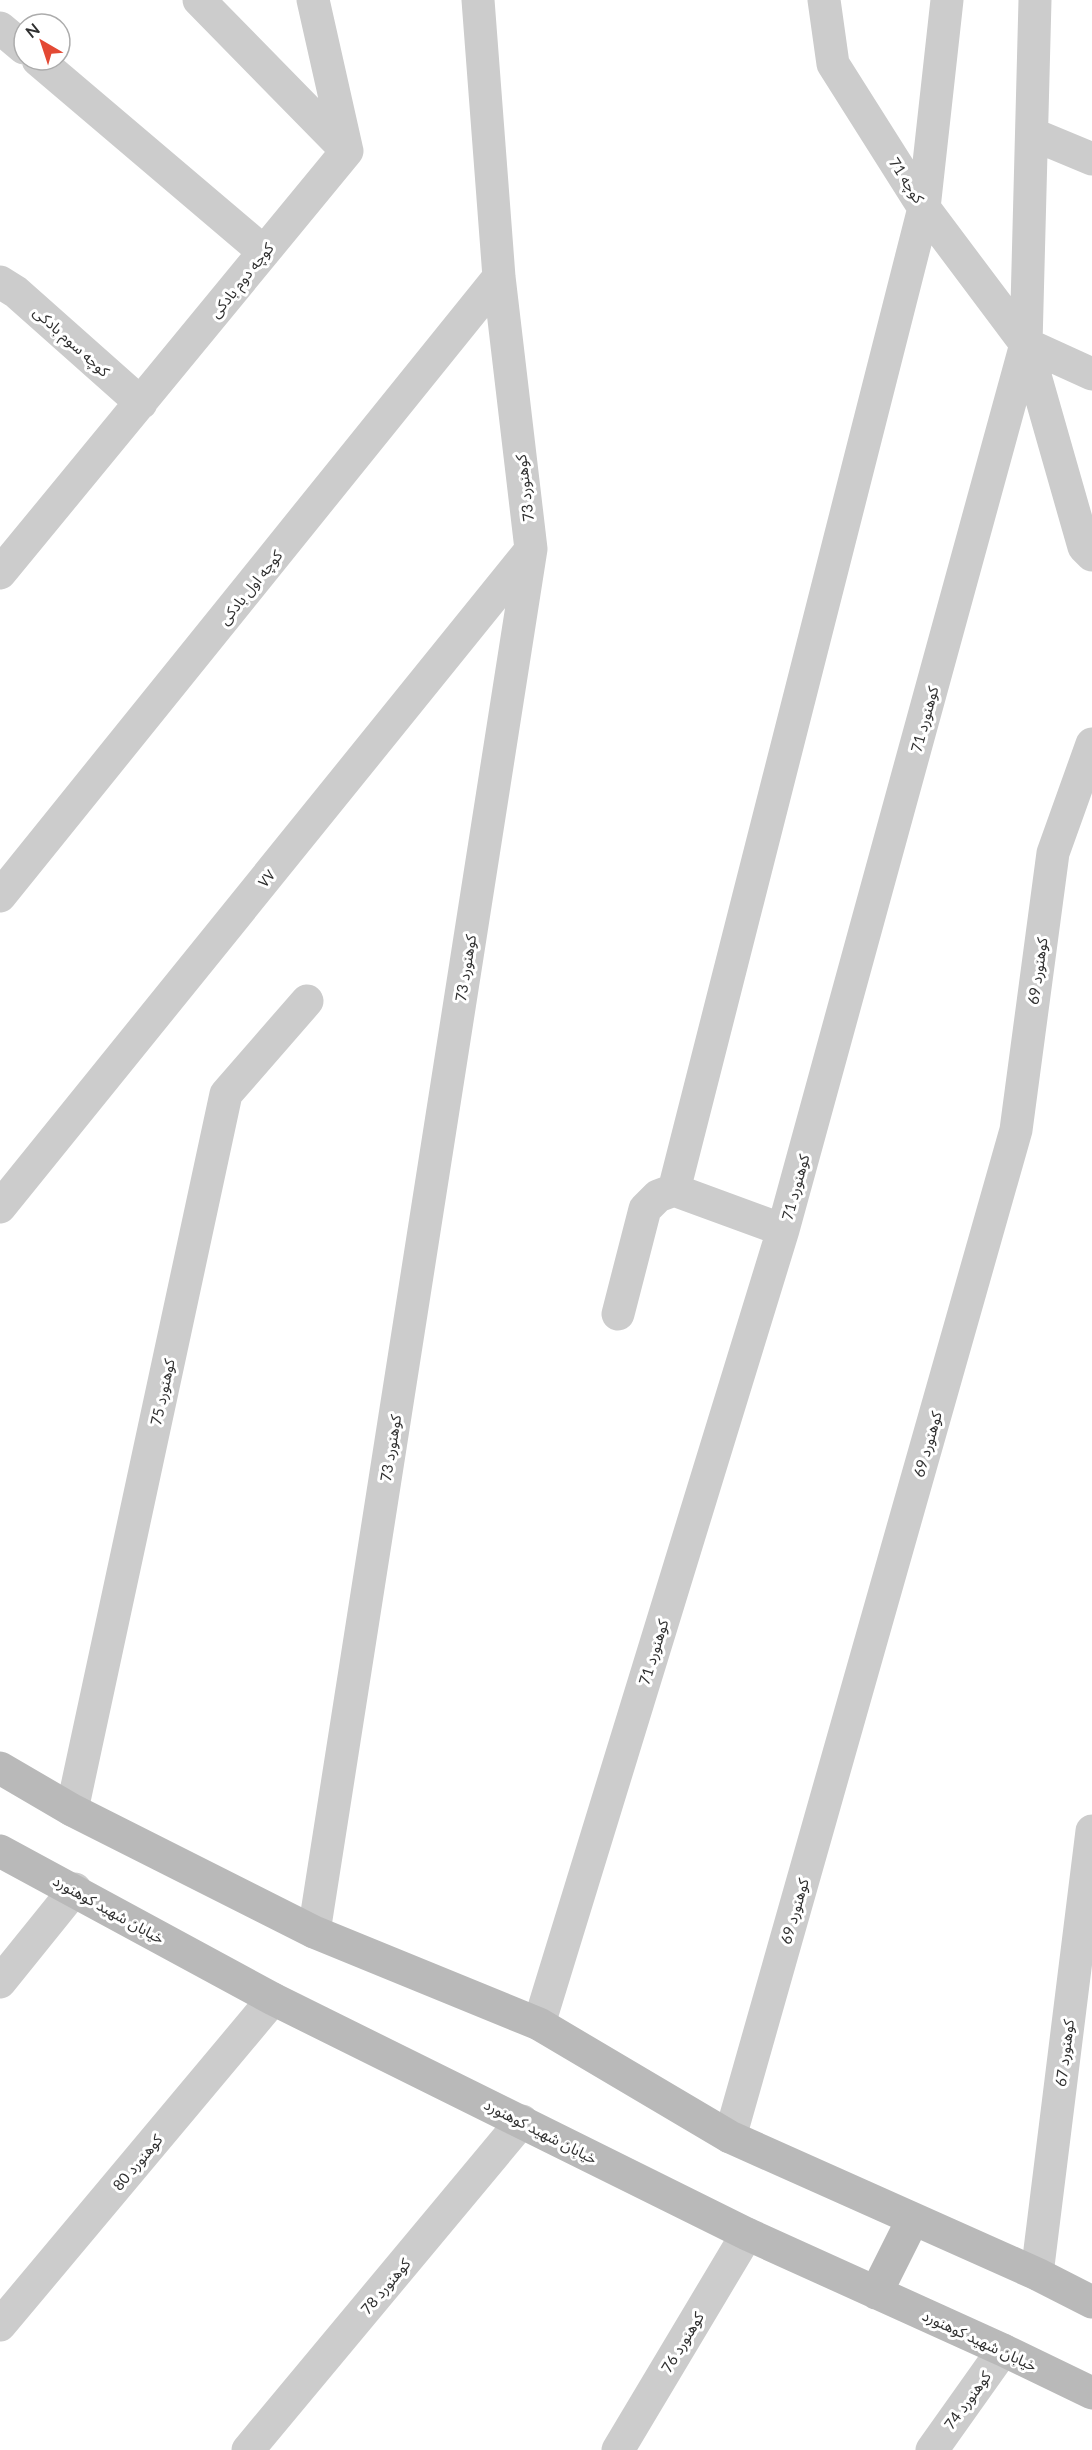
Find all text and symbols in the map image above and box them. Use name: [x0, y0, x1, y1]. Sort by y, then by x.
north arrow: [12, 12, 72, 72]
text: N: [21, 19, 43, 41]
street label: کوچه 71: [884, 154, 929, 208]
street label: کوچه دوم بادکی: [205, 238, 279, 323]
street label: کوچه سوم بادکی: [28, 302, 114, 383]
street label: کوهنورد 73: [511, 452, 538, 523]
street label: کوچه اول بادکی: [215, 546, 288, 629]
street label: کوهنورد 71: [907, 683, 943, 754]
street label: ۷۷: [254, 865, 279, 890]
street label: کوهنورد 73: [451, 932, 480, 1003]
street label: کوهنورد 69: [1023, 935, 1052, 1006]
street label: کوهنورد 71: [778, 1151, 814, 1222]
street label: کوهنورد 75: [146, 1356, 179, 1427]
street label: کوهنورد 69: [909, 1408, 946, 1479]
street label: کوهنورد 73: [376, 1412, 405, 1483]
street label: کوهنورد 71: [635, 1616, 673, 1687]
street label: خیابان شهید کوهنورد: [50, 1871, 168, 1948]
street label: کوهنورد 69: [776, 1875, 813, 1946]
street label: کوهنورد 67: [1051, 2018, 1078, 2088]
street label: خیابان شهید کوهنورد: [481, 2095, 601, 2168]
street label: کوهنورد 80: [108, 2130, 167, 2194]
street label: کوهنورد 78: [356, 2254, 415, 2318]
street label: خیابان شهید کوهنورد: [919, 2306, 1040, 2375]
street label: کوهنورد 76: [657, 2308, 708, 2376]
street label: کوهنورد 74: [940, 2367, 995, 2433]

